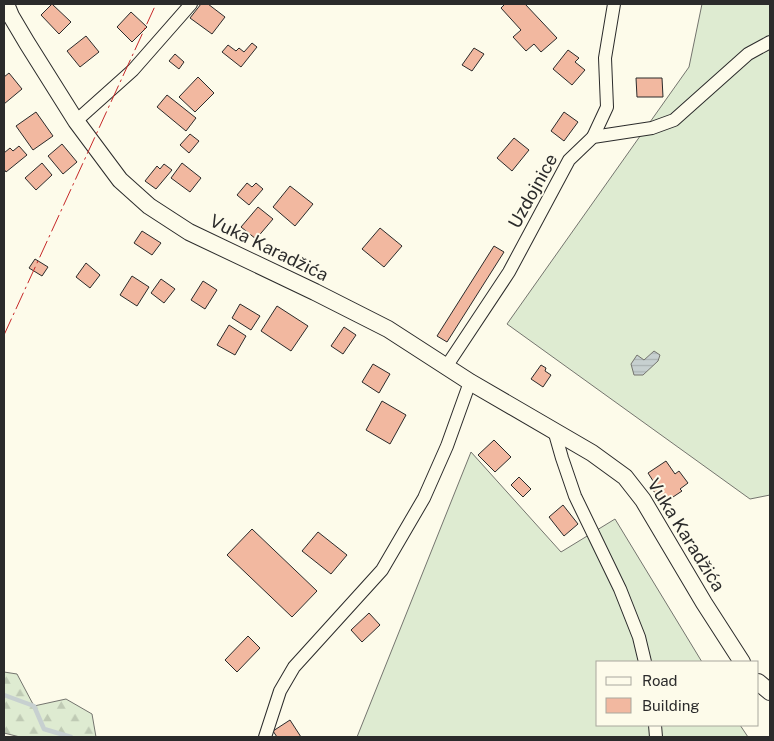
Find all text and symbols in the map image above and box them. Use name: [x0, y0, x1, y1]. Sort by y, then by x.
street label: Uzdojnice: [504, 150, 562, 232]
street label: Vuka Karadžića: [207, 210, 332, 285]
street label: Vuka Karadžića: [643, 474, 730, 595]
legend: [596, 661, 759, 726]
text: Road: [642, 672, 678, 689]
text: Building: [642, 697, 700, 714]

